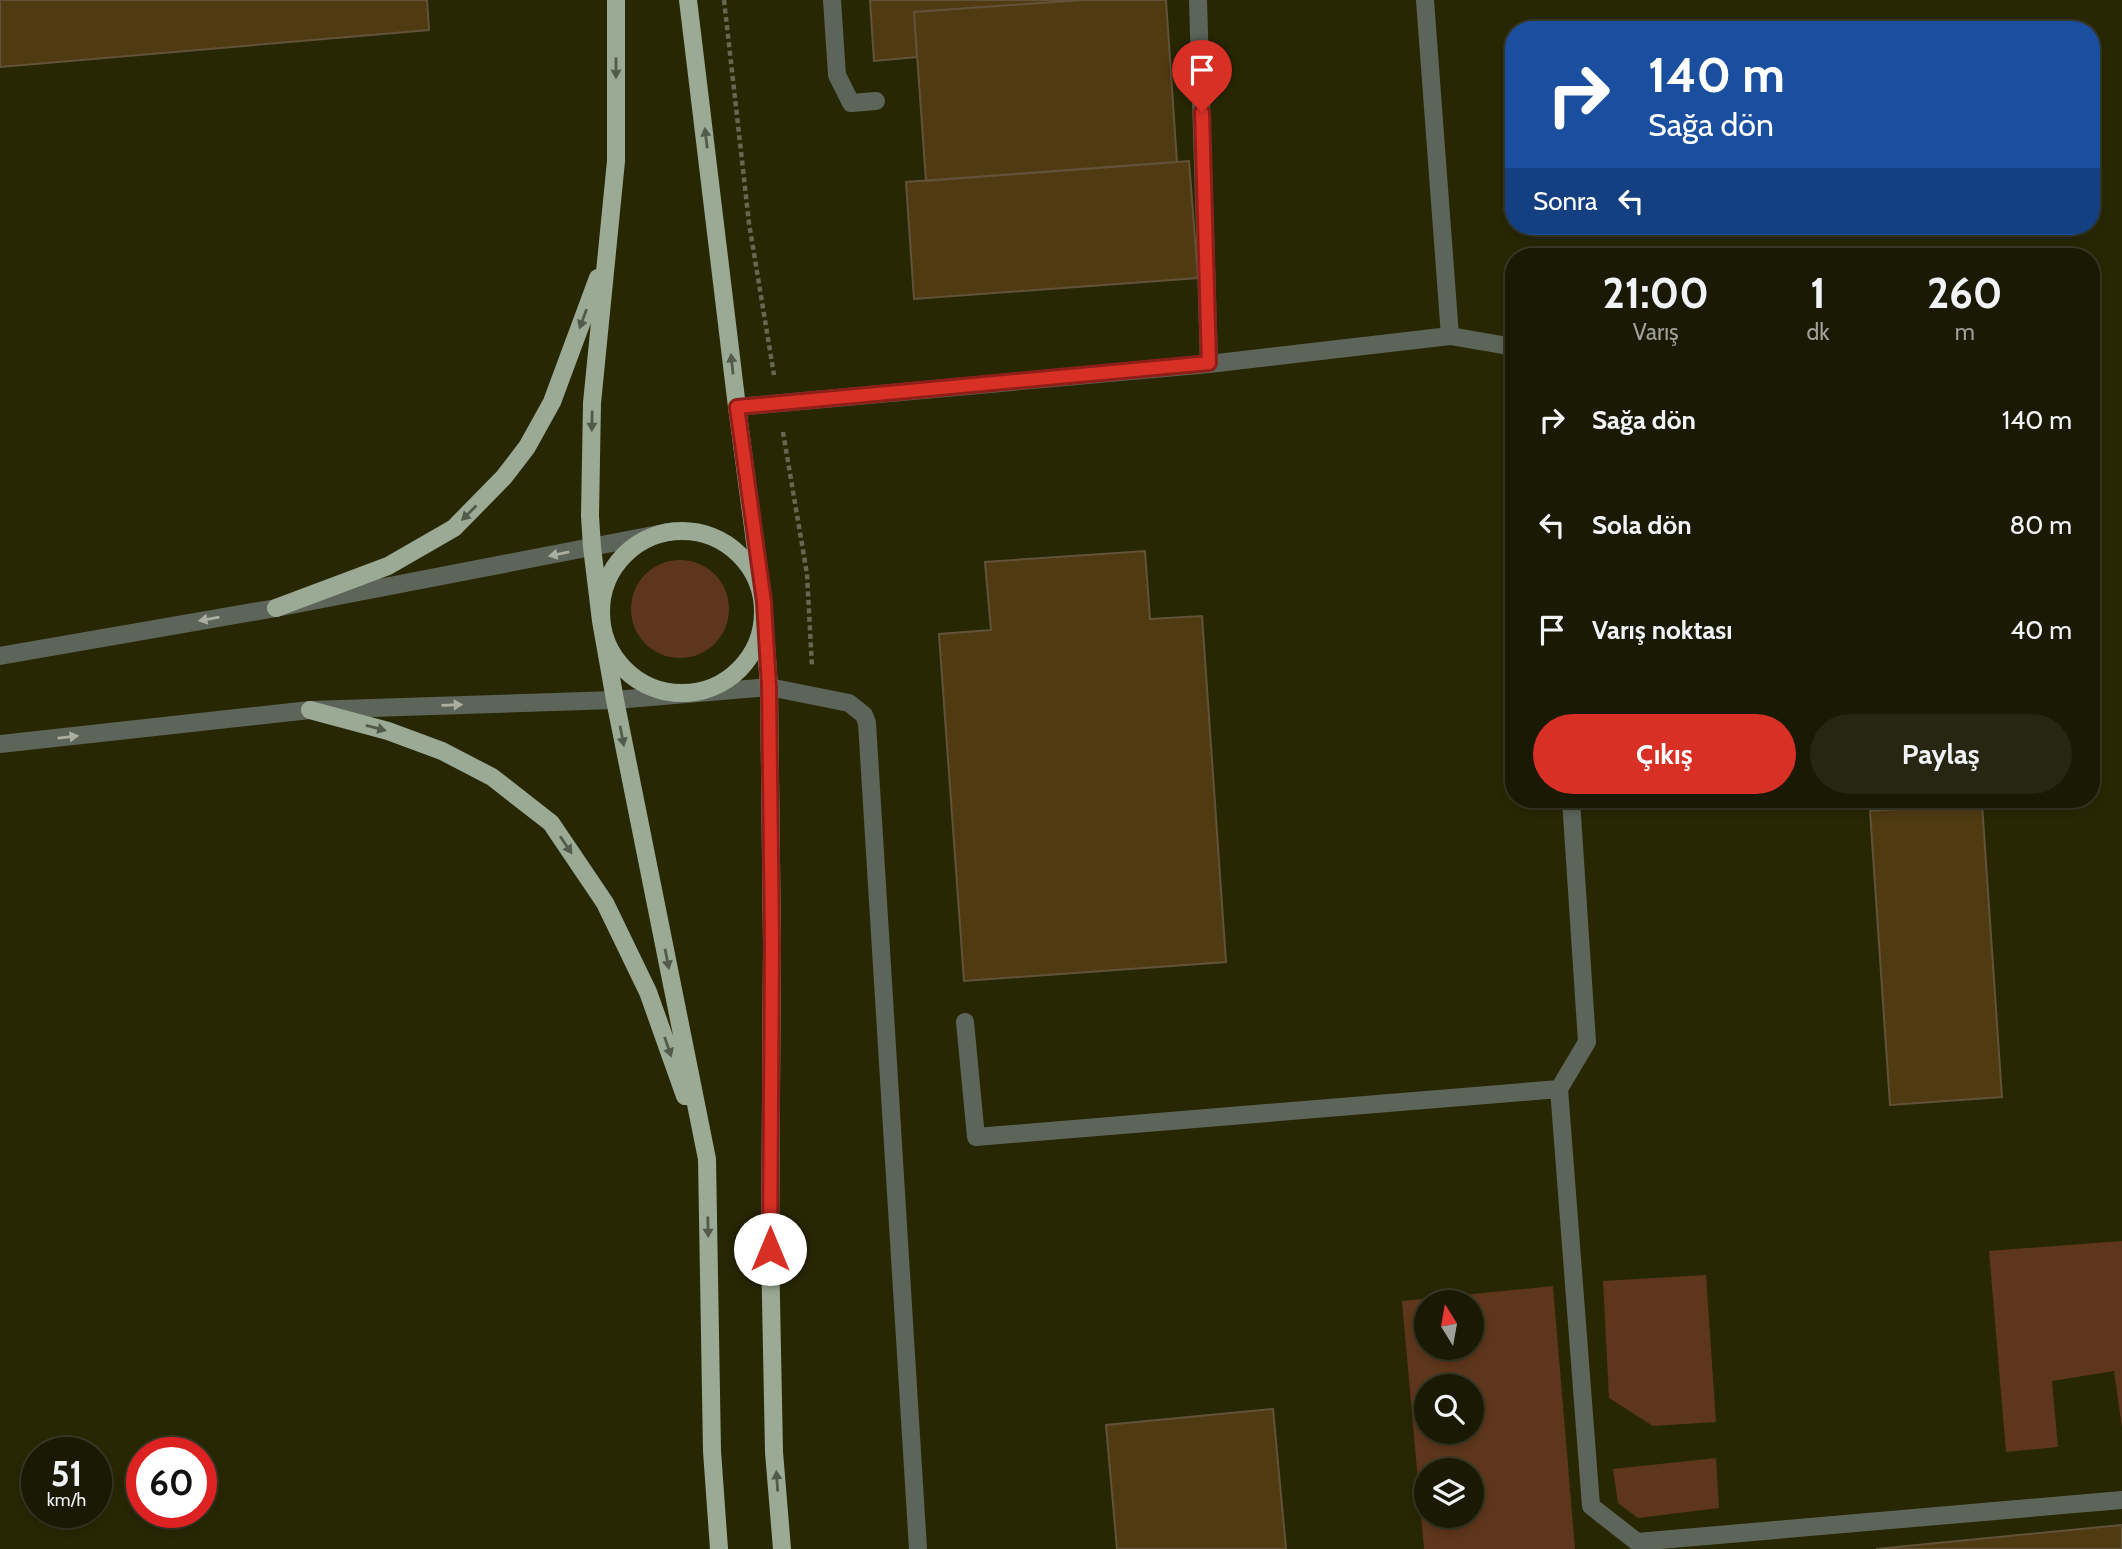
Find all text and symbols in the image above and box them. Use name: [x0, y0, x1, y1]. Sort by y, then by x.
pin: [1172, 40, 1232, 112]
text: 140 m: [1648, 45, 1785, 104]
icon: right: [1533, 49, 1624, 140]
icon: arrive: [1183, 51, 1221, 89]
one-way arrow: [610, 57, 622, 79]
text: Sağa dön: [1648, 105, 1774, 144]
one-way arrow: [700, 127, 711, 149]
icon: left: [1612, 182, 1650, 220]
text: Sonra: [1533, 185, 1598, 217]
text: 21:00: [1603, 267, 1709, 319]
text: 1: [1810, 267, 1826, 319]
text: 260: [1927, 267, 2002, 319]
one-way arrow: [577, 309, 588, 330]
text: Varış: [1633, 318, 1679, 346]
text: dk: [1806, 318, 1829, 346]
text: m: [1955, 318, 1975, 346]
one-way arrow: [726, 353, 737, 375]
icon: right: [1533, 401, 1571, 439]
text: Sağa dön: [1592, 404, 1696, 436]
text: 140 m: [2002, 404, 2072, 436]
one-way arrow: [586, 410, 597, 432]
one-way arrow: [460, 504, 477, 521]
icon: left: [1533, 506, 1571, 544]
text: Sola dön: [1592, 509, 1692, 541]
text: 80 m: [2009, 509, 2072, 541]
one-way arrow: [548, 548, 570, 559]
icon: arrive: [1533, 611, 1571, 649]
one-way arrow: [197, 614, 219, 625]
text: Varış noktası: [1592, 614, 1733, 646]
text: 40 m: [2010, 614, 2072, 646]
one-way arrow: [441, 700, 463, 711]
button: Çıkış: [1533, 714, 1796, 794]
button: Paylaş: [1810, 714, 2072, 794]
one-way arrow: [365, 723, 387, 734]
one-way arrow: [617, 725, 628, 747]
one-way arrow: [57, 731, 79, 742]
one-way arrow: [559, 836, 573, 854]
one-way arrow: [662, 948, 673, 970]
one-way arrow: [662, 1037, 673, 1058]
position arrow: [733, 1212, 807, 1286]
one-way arrow: [702, 1216, 714, 1238]
north arrow: [1414, 1290, 1484, 1360]
map controls: [1414, 1290, 1484, 1528]
button: search: [1414, 1374, 1484, 1444]
speed limit sign: 60: [126, 1437, 217, 1528]
text: 51: [51, 1452, 82, 1495]
button: layers: [1414, 1458, 1484, 1528]
one-way arrow: [771, 1470, 782, 1492]
text: km/h: [47, 1489, 86, 1511]

